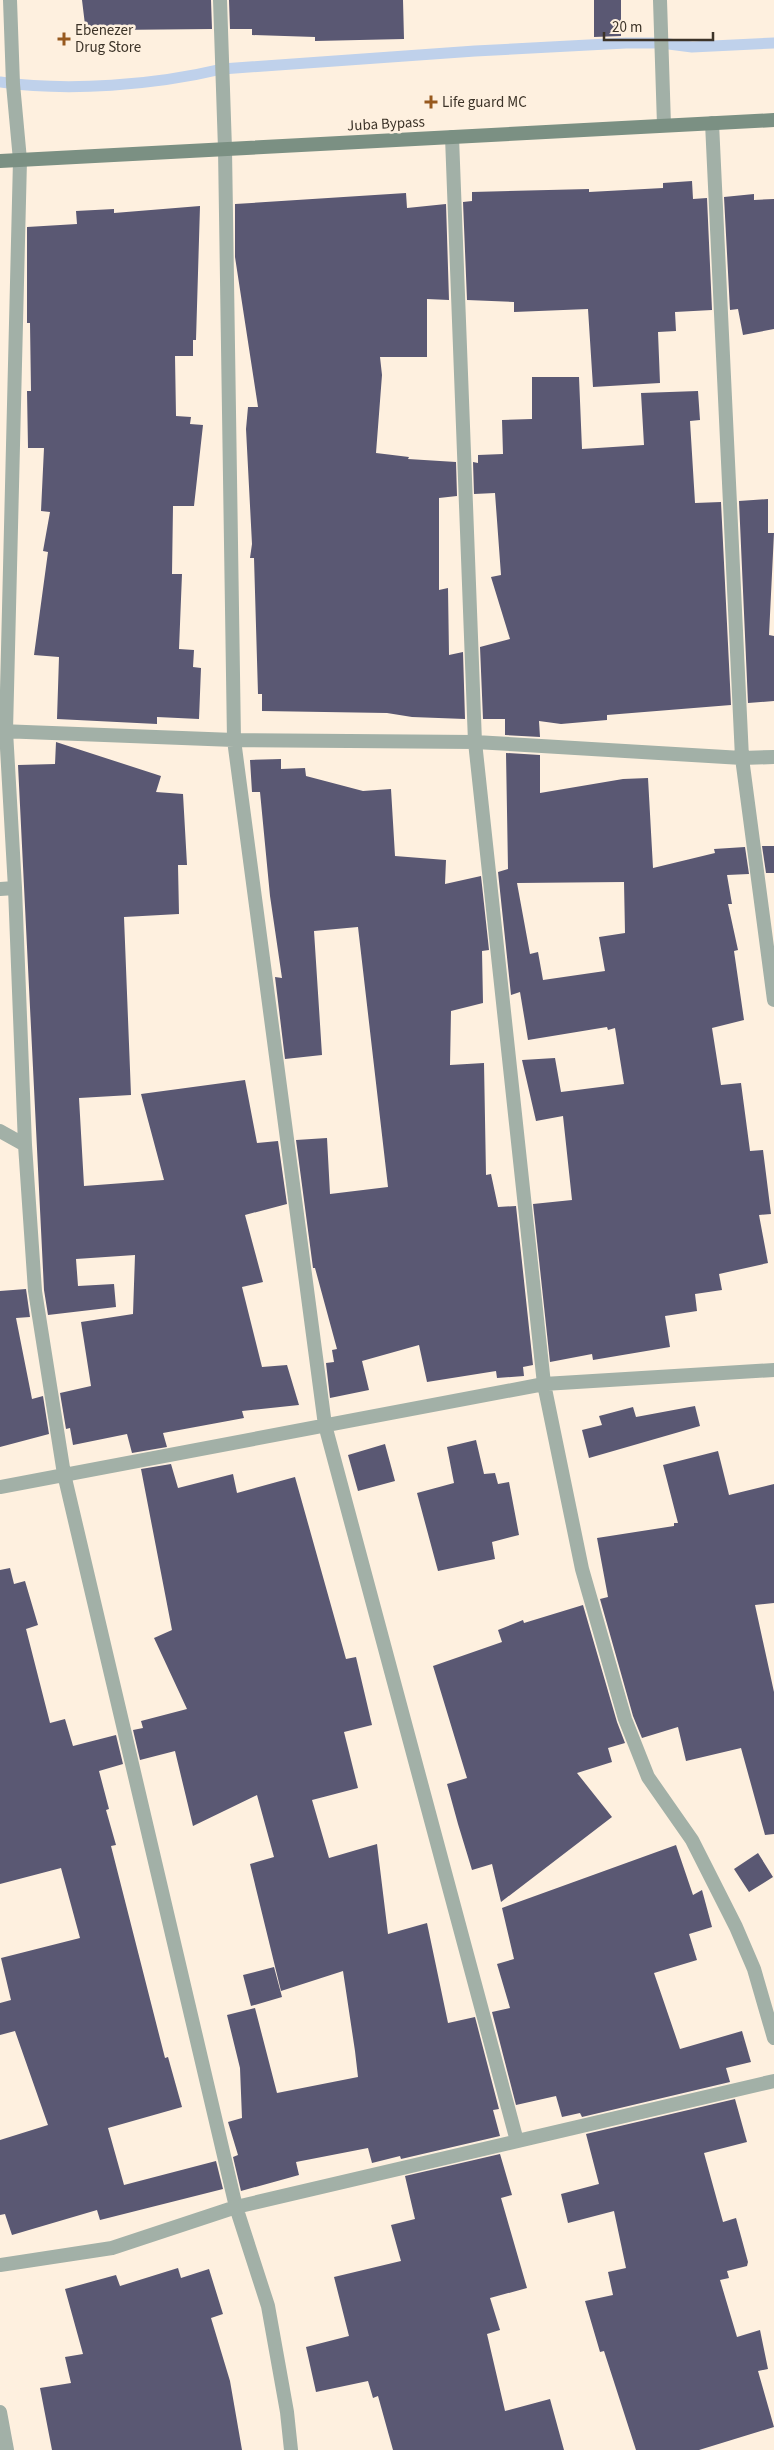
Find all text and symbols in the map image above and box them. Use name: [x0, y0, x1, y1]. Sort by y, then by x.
scale bar: [604, 10, 713, 42]
text: 20 m: [612, 17, 642, 38]
place label: Ebenezer Drug Store: [75, 20, 141, 58]
marker: Ebenezer Drug Store: [57, 32, 71, 46]
place label: Life guard MC: [442, 92, 527, 113]
marker: Life guard MC: [424, 95, 438, 109]
street label: Juba Bypass: [347, 111, 425, 137]

